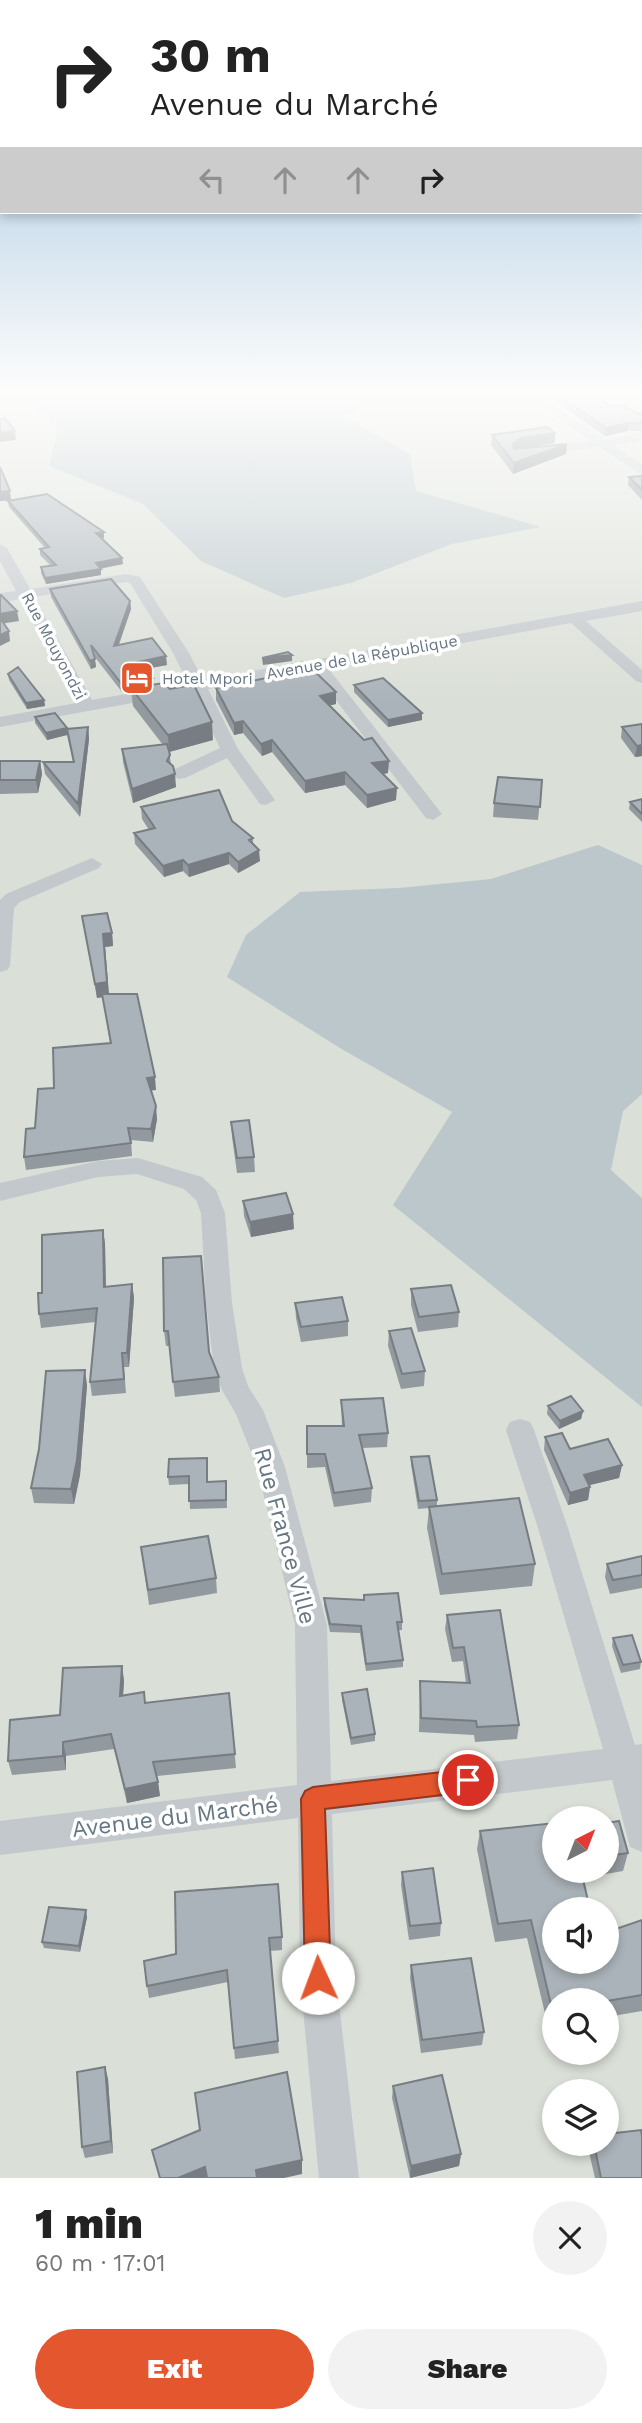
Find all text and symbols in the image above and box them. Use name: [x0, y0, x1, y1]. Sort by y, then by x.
text: 30 m: [150, 26, 271, 84]
icon: right: [35, 28, 126, 119]
text: Avenue du Marché: [150, 85, 439, 123]
icon: left: [193, 161, 231, 199]
icon: ahead: [266, 161, 304, 199]
icon: ahead: [339, 161, 377, 199]
icon: right: [412, 161, 450, 199]
street label: Rue Mouyondzi: [18, 589, 90, 703]
street label: Avenue de la République: [265, 631, 459, 683]
hotel icon: Hotel Mpori: [118, 659, 156, 697]
place label: Hotel Mpori: [162, 669, 253, 688]
street label: Rue France Ville: [248, 1445, 322, 1627]
pin: [438, 1750, 498, 1810]
icon: arrive: [449, 1761, 487, 1799]
street label: Avenue du Marché: [70, 1791, 280, 1843]
north arrow: [542, 1806, 620, 1883]
map controls: [542, 1806, 619, 2156]
button: sound: [542, 1897, 619, 1974]
position arrow: [281, 1941, 355, 2015]
button: search: [542, 1988, 619, 2065]
button: layers: [542, 2079, 619, 2156]
text: 1 min: [35, 2199, 143, 2248]
button: close: [533, 2201, 607, 2275]
text: 60 m · 17:01: [35, 2250, 165, 2277]
button: Exit: [35, 2329, 314, 2409]
button: Share: [328, 2329, 607, 2409]

